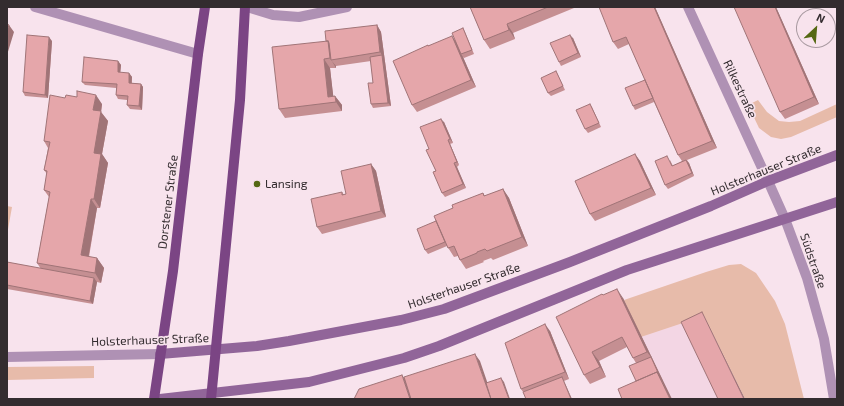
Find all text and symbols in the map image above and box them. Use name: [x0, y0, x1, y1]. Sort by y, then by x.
north arrow: [796, 8, 836, 48]
text: N: [815, 10, 827, 25]
street label: Rilkestraße: [720, 57, 760, 121]
street label: Holsterhauser Straße: [709, 141, 823, 199]
street label: Dorstener Straße: [155, 154, 181, 250]
place label: Lansing: [265, 177, 307, 191]
marker: Lansing: [252, 179, 262, 189]
street label: Südstraße: [797, 232, 829, 290]
street label: Holsterhauser Straße: [406, 260, 522, 312]
street label: Holsterhauser Straße: [91, 331, 209, 349]

